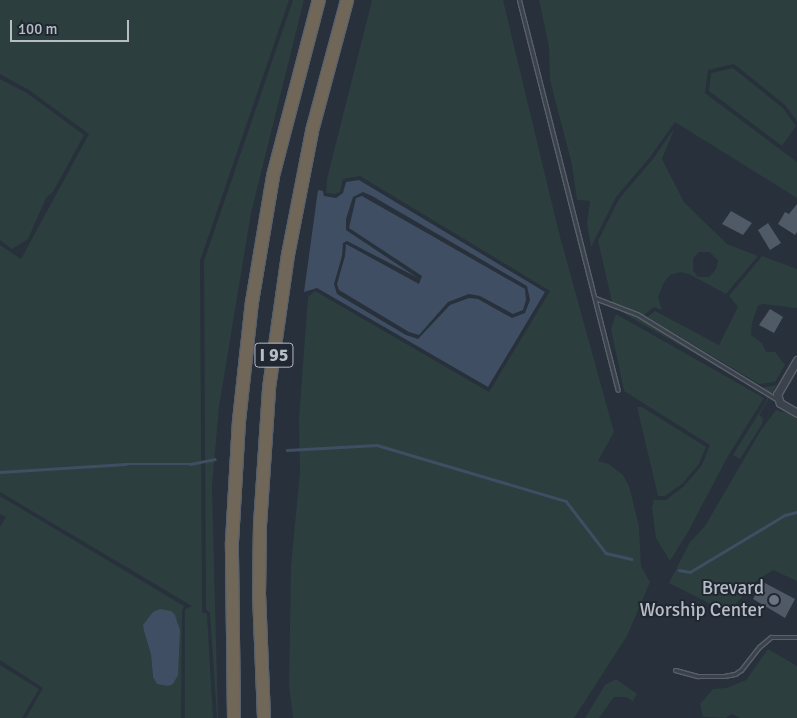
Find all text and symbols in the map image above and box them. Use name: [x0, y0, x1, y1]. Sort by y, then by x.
scale bar: [12, 10, 131, 42]
text: 100 m: [18, 20, 58, 38]
road number: I 95: [254, 340, 294, 370]
place label: Brevard Worship Center: [639, 578, 764, 622]
marker: Brevard Worship Center: [768, 594, 780, 606]

